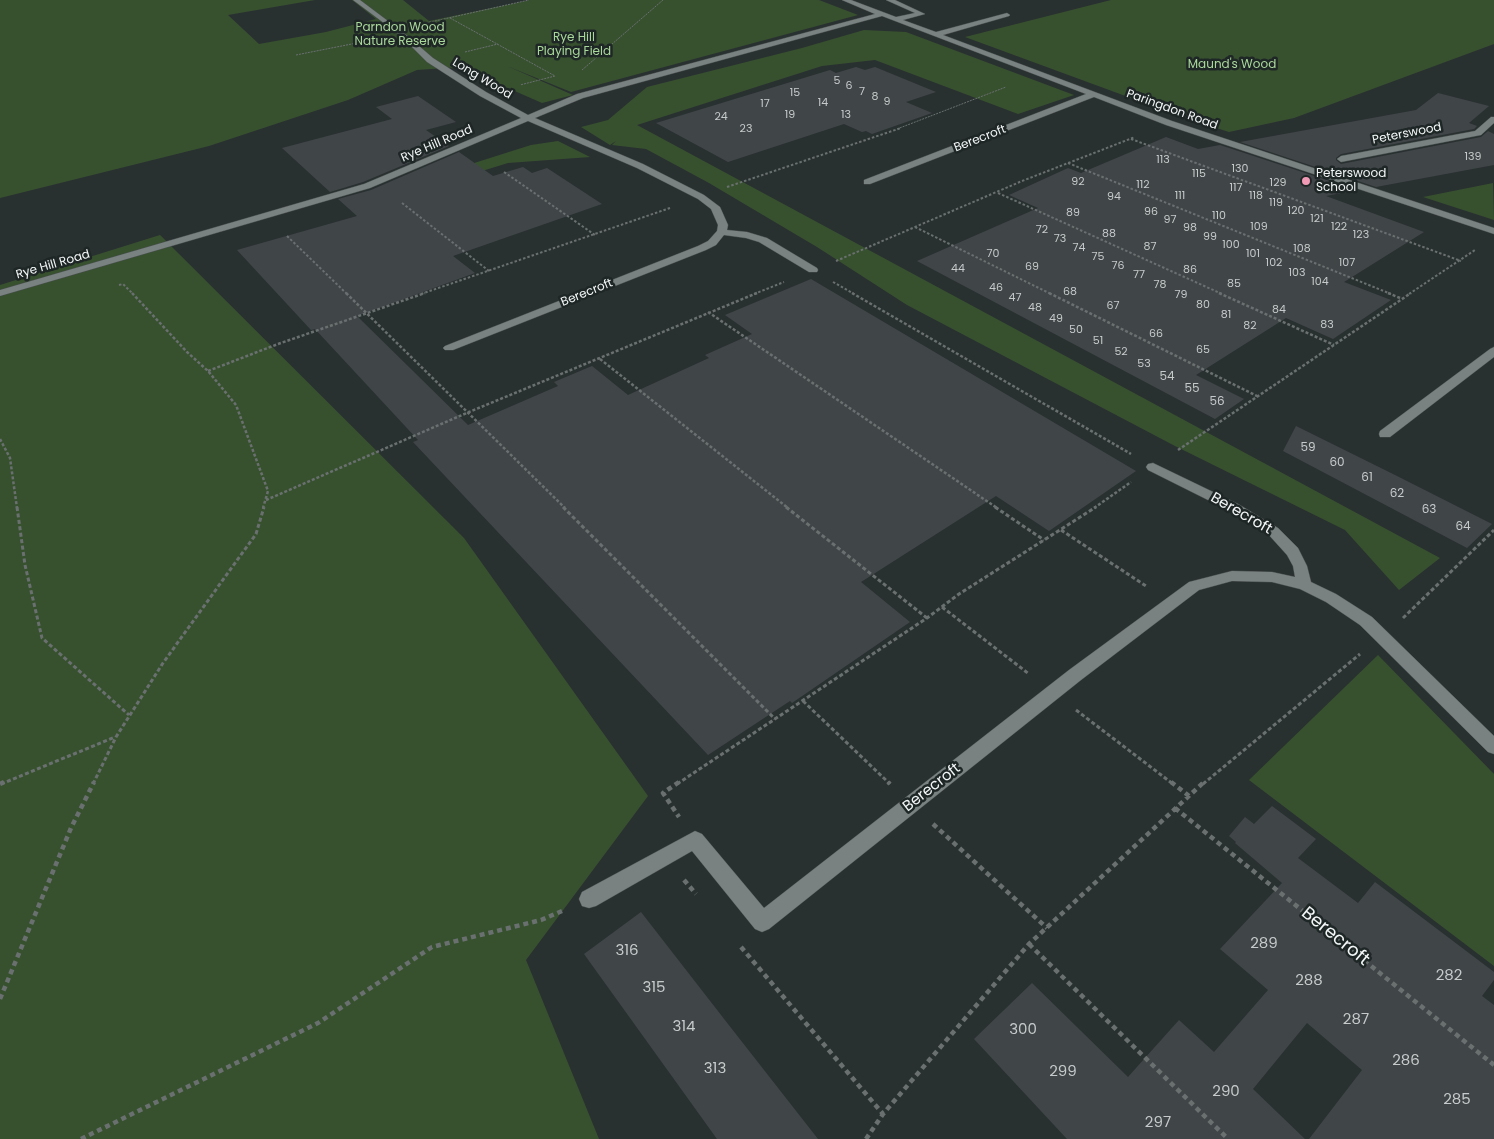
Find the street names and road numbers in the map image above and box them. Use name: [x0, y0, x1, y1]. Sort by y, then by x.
street label: Long Wood: [450, 56, 514, 102]
street label: Paringdon Road: [1124, 87, 1220, 133]
street label: Peterswood: [1371, 120, 1443, 148]
street label: Rye Hill Road: [399, 122, 475, 166]
street label: Berecroft: [952, 123, 1008, 155]
street label: Rye Hill Road: [14, 248, 92, 282]
street label: Berecroft: [559, 276, 615, 310]
street label: Berecroft: [1207, 489, 1275, 539]
street label: Berecroft: [900, 760, 964, 816]
street label: Berecroft: [1296, 903, 1374, 971]

